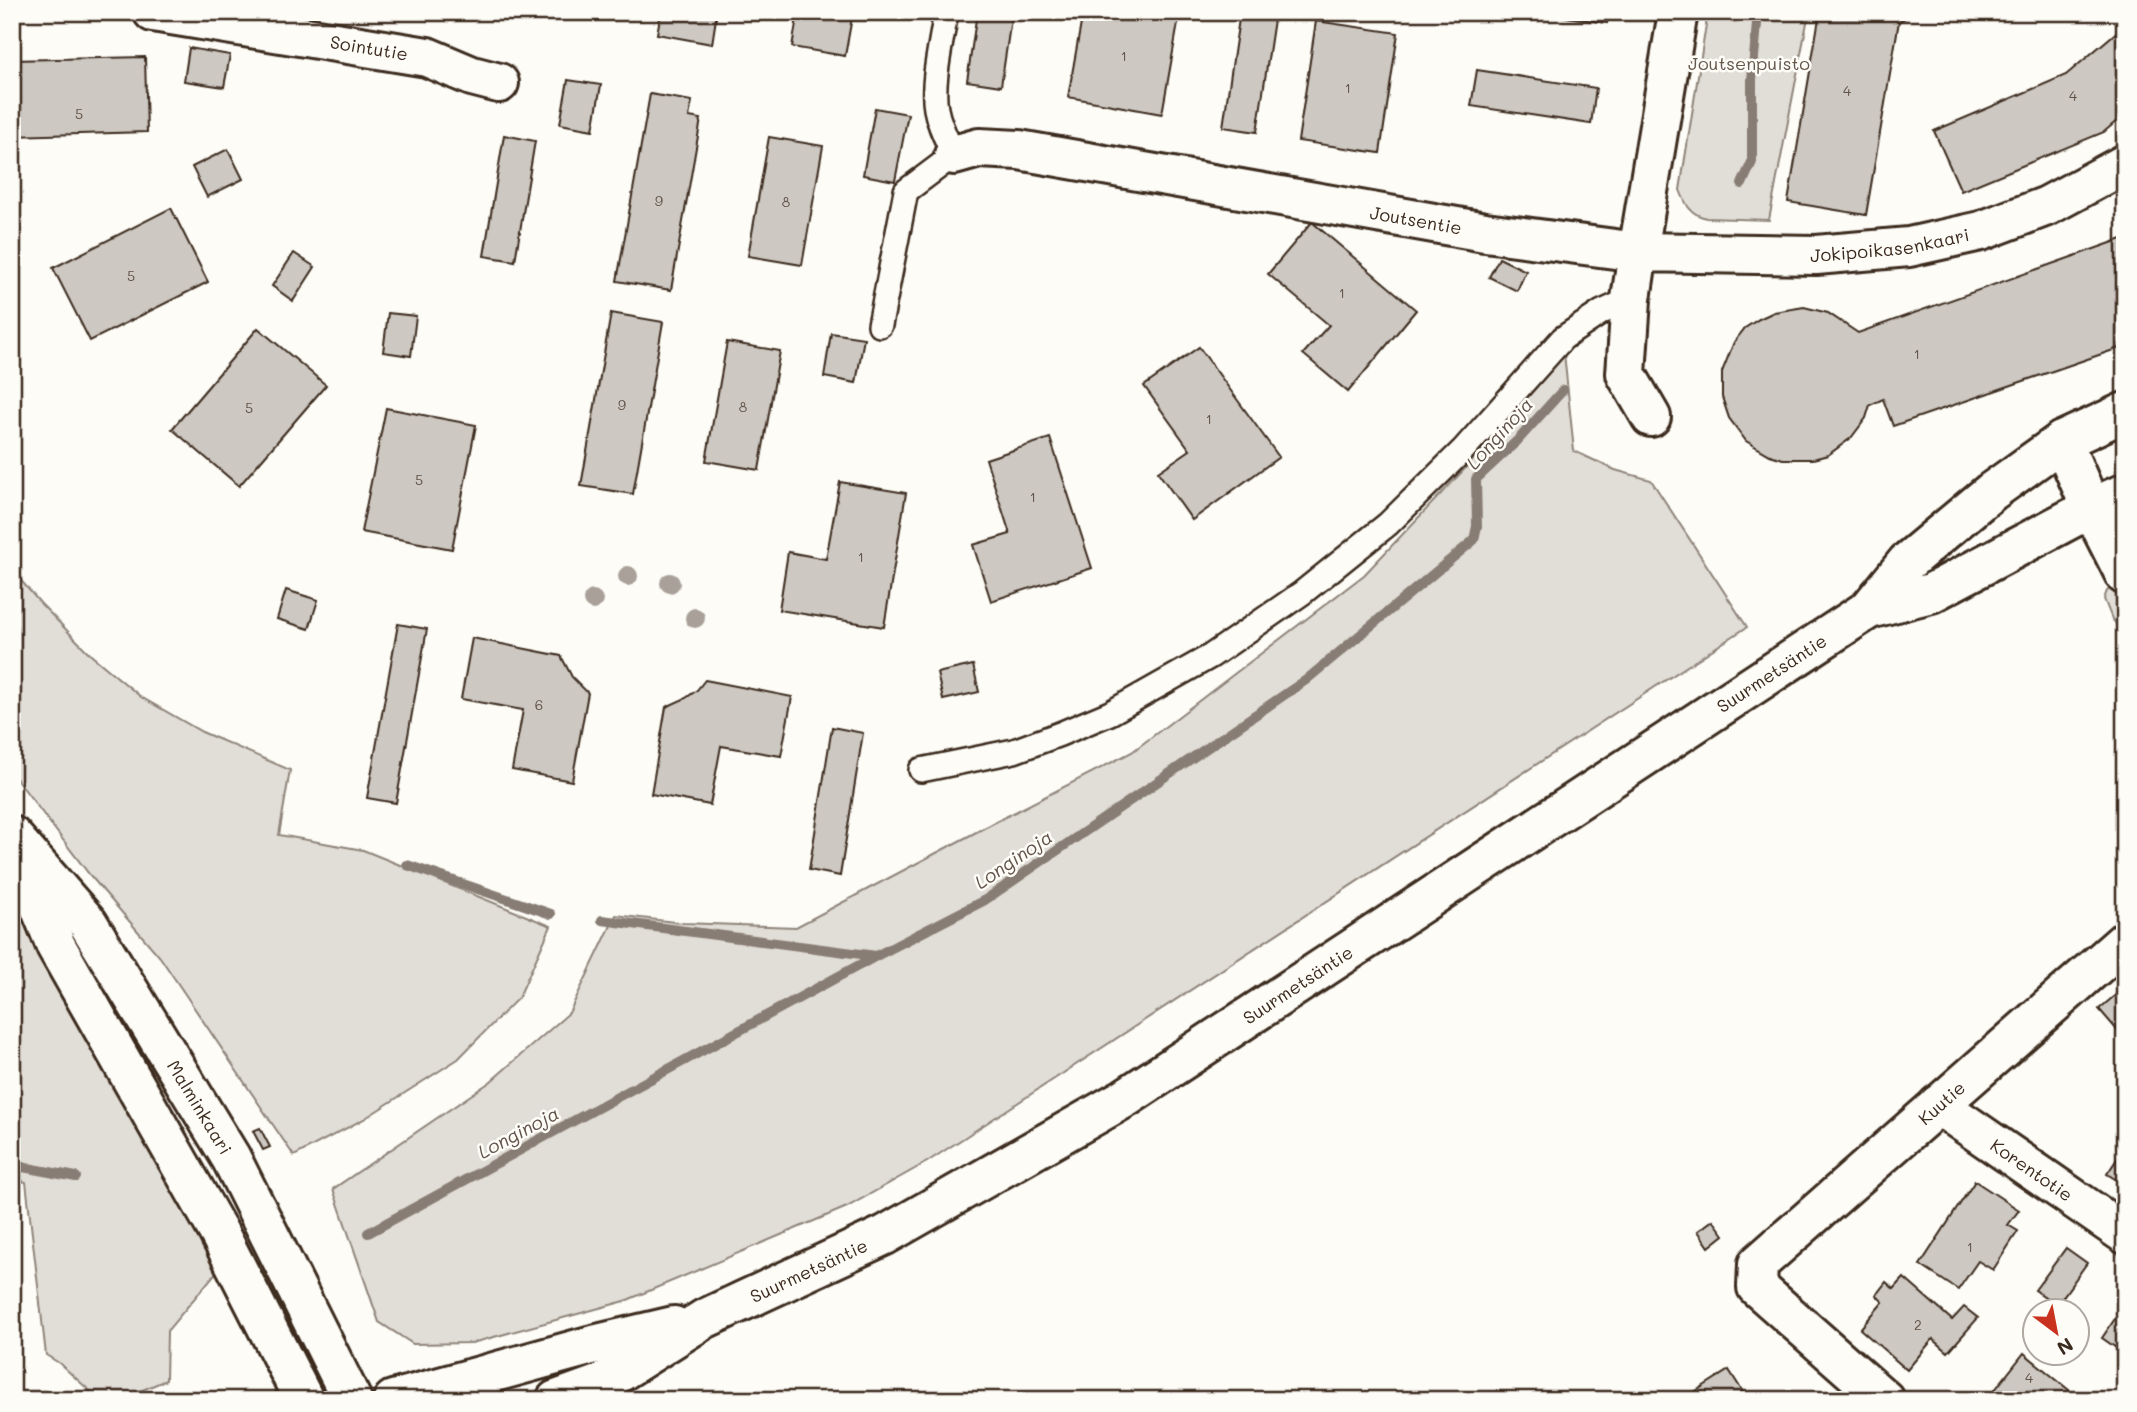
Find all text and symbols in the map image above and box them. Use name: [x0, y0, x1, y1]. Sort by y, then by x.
street label: Sointutie: [328, 29, 410, 66]
house number: 1: [1121, 46, 1127, 65]
park label: Joutsenpuisto: [1688, 51, 1810, 75]
house number: 1: [1345, 78, 1351, 97]
house number: 4: [1843, 81, 1852, 100]
house number: 4: [2069, 86, 2078, 105]
house number: 5: [75, 104, 83, 123]
house number: 9: [655, 191, 663, 210]
house number: 8: [782, 192, 790, 211]
street label: Joutsentie: [1368, 200, 1464, 240]
street label: Jokipoikasenkaari: [1810, 222, 1971, 267]
house number: 5: [127, 266, 135, 285]
house number: 1: [1339, 283, 1345, 302]
house number: 1: [1914, 344, 1920, 363]
water label: Longinoja: [1460, 392, 1538, 474]
house number: 9: [618, 395, 626, 414]
house number: 8: [739, 397, 747, 416]
house number: 5: [245, 398, 253, 417]
house number: 1: [1206, 409, 1212, 428]
house number: 5: [415, 470, 423, 489]
house number: 1: [1030, 487, 1036, 506]
house number: 1: [858, 547, 864, 566]
street label: Suurmetsäntie: [1712, 628, 1831, 718]
house number: 6: [535, 695, 543, 714]
water label: Longinoja: [969, 824, 1057, 894]
street label: Suurmetsäntie: [1238, 940, 1357, 1029]
street label: Malminkaari: [162, 1055, 238, 1159]
street label: Kuutie: [1913, 1075, 1970, 1130]
water label: Longinoja: [473, 1100, 563, 1164]
street label: Korentotie: [1986, 1133, 2078, 1207]
street label: Suurmetsäntie: [746, 1233, 871, 1308]
house number: 1: [1967, 1237, 1973, 1256]
north arrow: [2022, 1296, 2092, 1366]
house number: 2: [1914, 1315, 1922, 1334]
text: N: [2053, 1332, 2078, 1361]
house number: 4: [2025, 1368, 2034, 1387]

